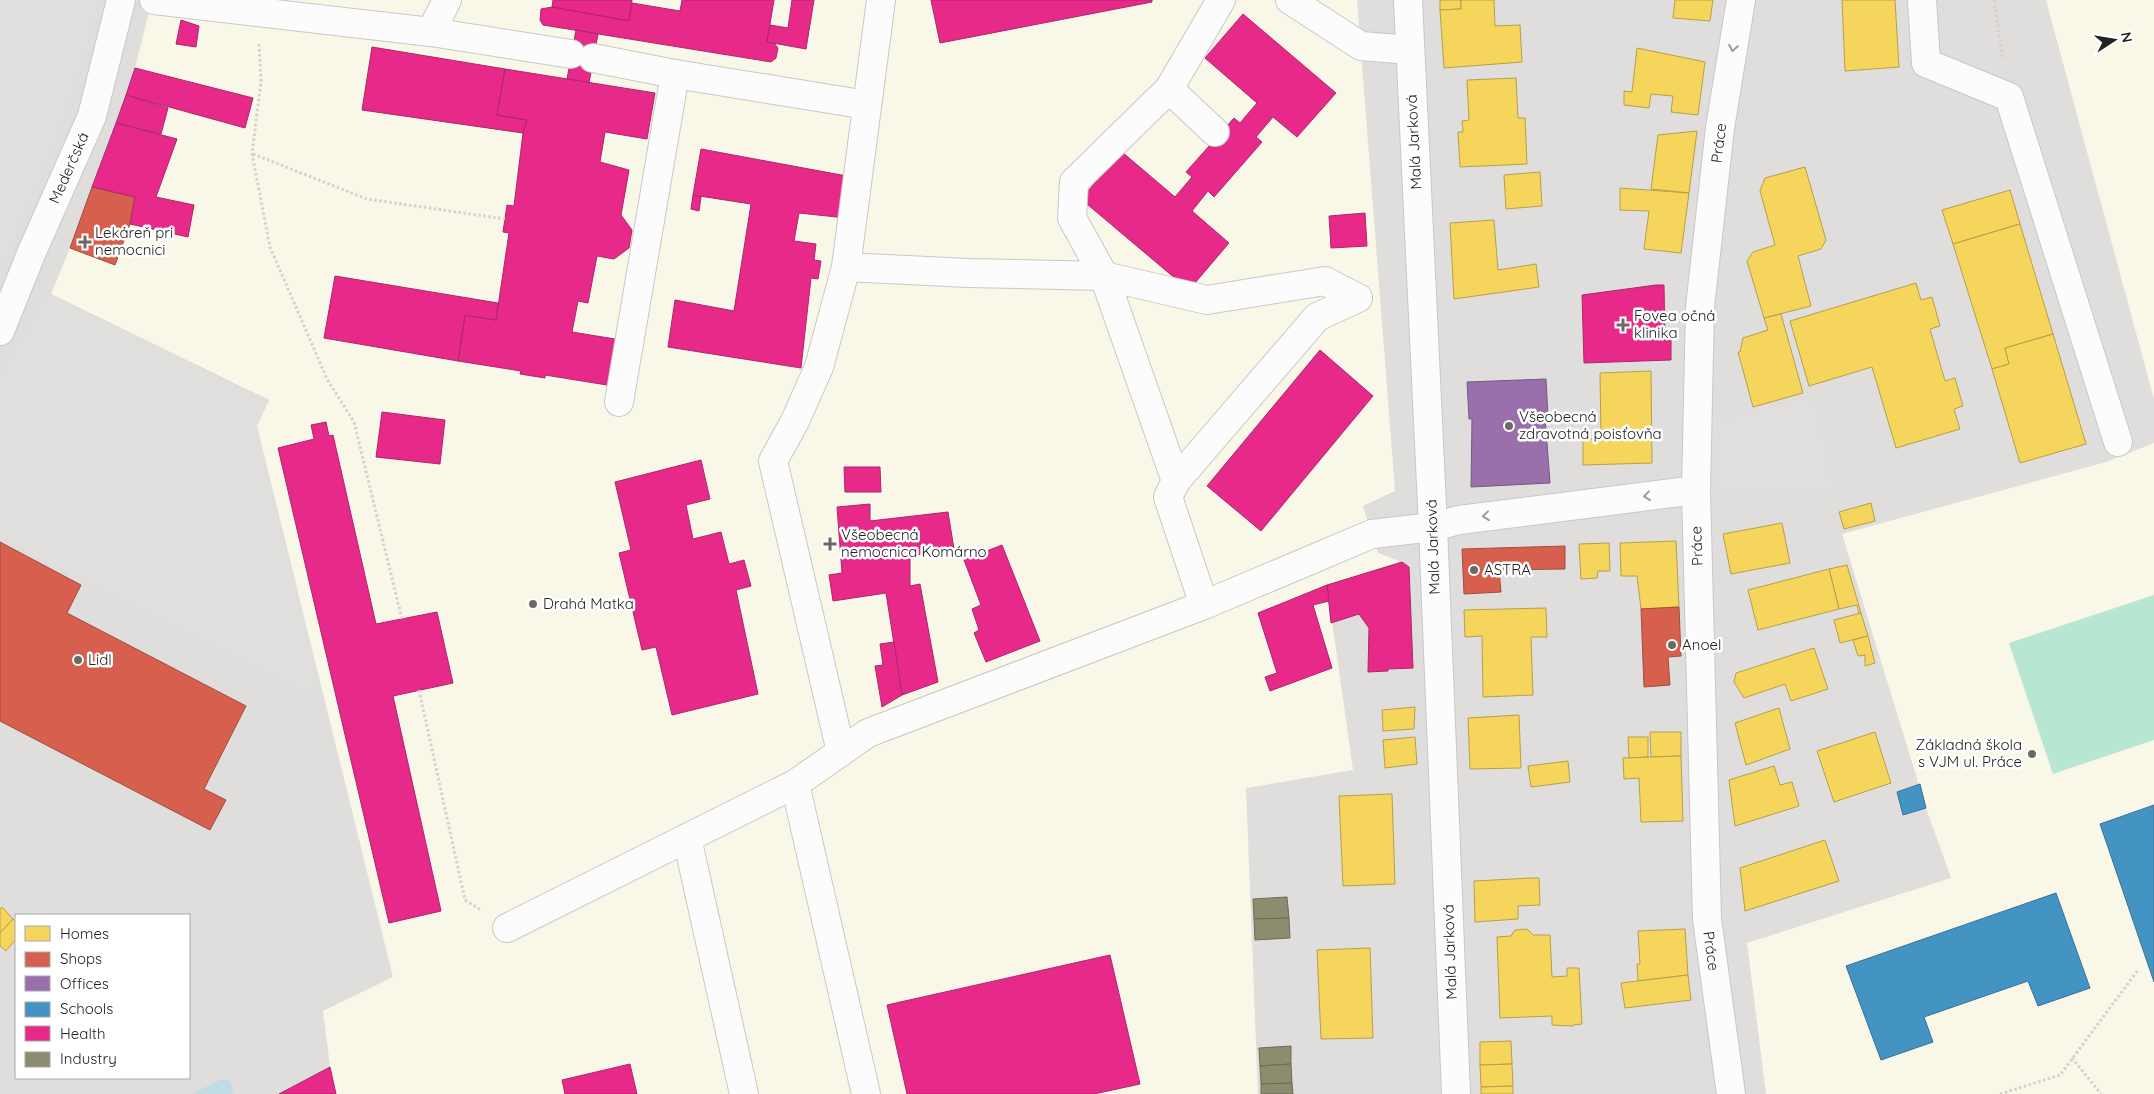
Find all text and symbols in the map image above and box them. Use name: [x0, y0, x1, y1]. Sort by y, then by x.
north arrow: [2089, 15, 2139, 65]
text: N: [2117, 30, 2137, 44]
one-way arrow: [1728, 45, 1739, 53]
street label: Malá Jarková: [1402, 94, 1425, 190]
street label: Práce: [1707, 122, 1730, 164]
street label: Mederčská: [44, 129, 93, 206]
place label: Lekáreň pri nemocnici: [95, 223, 173, 259]
marker: Lekáreň pri nemocnici: [79, 236, 91, 248]
place label: Fovea očná klinika: [1634, 306, 1715, 342]
marker: Fovea očná klinika: [1616, 318, 1630, 332]
place label: Všeobecná zdravotná poisťovňa: [1519, 407, 1662, 443]
marker: Všeobecná zdravotná poisťovňa: [1503, 420, 1515, 432]
one-way arrow: [1643, 490, 1651, 501]
street label: Malá Jarková: [1421, 499, 1444, 595]
one-way arrow: [1482, 510, 1490, 521]
place label: Všeobecná nemocnica Komárno: [841, 525, 987, 561]
street label: Práce: [1686, 526, 1707, 566]
marker: Všeobecná nemocnica Komárno: [823, 537, 837, 551]
place label: ASTRA: [1484, 560, 1531, 579]
marker: ASTRA: [1468, 564, 1480, 576]
place label: Drahá Matka: [543, 594, 634, 613]
marker: Drahá Matka: [527, 598, 539, 610]
place label: Anoel: [1682, 635, 1721, 654]
marker: Anoel: [1666, 639, 1678, 651]
place label: Lidl: [88, 650, 112, 669]
marker: Lidl: [72, 654, 84, 666]
place label: Základná škola s VJM ul. Práce: [1915, 735, 2022, 771]
marker: Základná škola s VJM ul. Práce: [2026, 748, 2038, 760]
street label: Malá Jarková: [1438, 904, 1461, 1000]
legend: [15, 914, 190, 1079]
text: Homes: [60, 924, 109, 943]
street label: Práce: [1699, 930, 1724, 972]
text: Shops: [60, 949, 102, 968]
text: Offices: [60, 974, 109, 993]
text: Schools: [60, 999, 113, 1018]
text: Health: [60, 1024, 105, 1043]
text: Industry: [60, 1049, 117, 1068]

